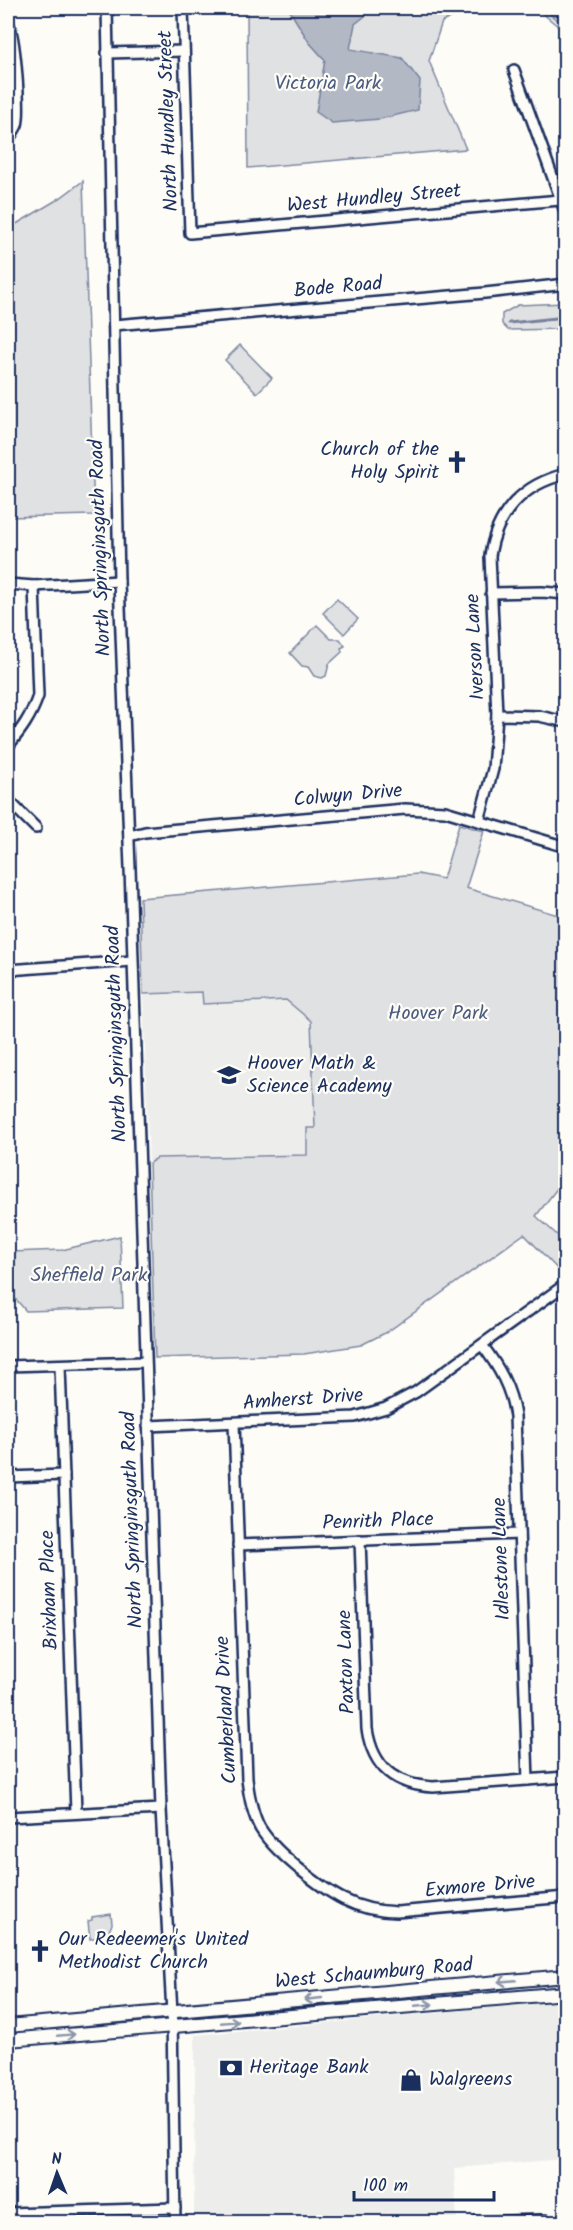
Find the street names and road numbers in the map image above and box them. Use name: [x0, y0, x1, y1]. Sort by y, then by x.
street label: North Hundley Street: [150, 30, 188, 212]
street label: West Hundley Street: [286, 175, 463, 223]
street label: Bode Road: [292, 268, 385, 308]
street label: North Springinsguth Road: [81, 438, 121, 657]
street label: Iverson Lane: [457, 593, 495, 701]
street label: Colwyn Drive: [292, 775, 404, 817]
street label: North Springinsguth Road: [97, 924, 137, 1143]
street label: Amherst Drive: [242, 1380, 364, 1420]
street label: North Springinsguth Road: [113, 1410, 153, 1629]
street label: Idlestone Lane: [484, 1497, 520, 1621]
street label: Penrith Place: [322, 1504, 434, 1540]
street label: Brixham Place: [32, 1530, 68, 1650]
street label: Paxton Lane: [329, 1609, 365, 1715]
street label: Cumberland Drive: [207, 1635, 247, 1785]
street label: Exmore Drive: [424, 1866, 536, 1908]
street label: West Schaumburg Road: [274, 1949, 475, 1999]

